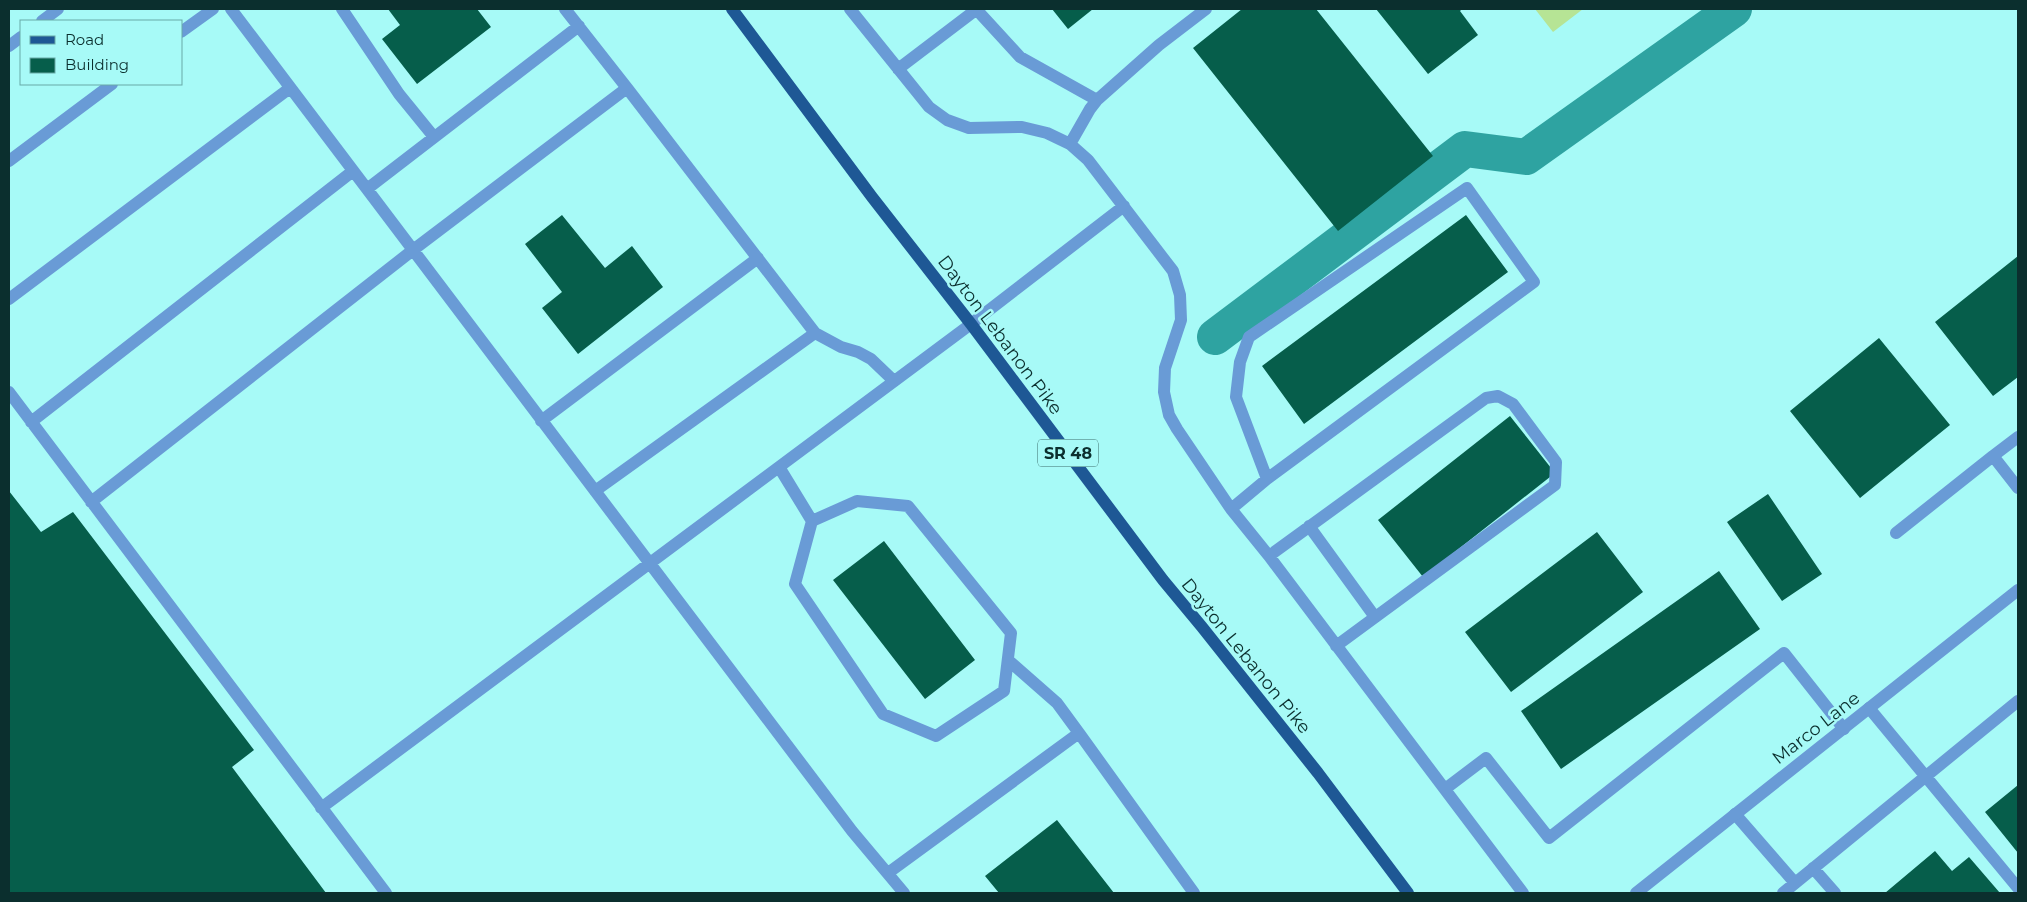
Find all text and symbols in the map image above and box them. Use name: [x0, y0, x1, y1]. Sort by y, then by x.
legend: [20, 20, 182, 85]
text: Road: [65, 30, 104, 49]
text: Building: [65, 55, 129, 74]
street label: Dayton Lebanon Pike: [933, 251, 1067, 419]
road number: SR 48: [1038, 439, 1098, 466]
street label: Dayton Lebanon Pike: [1177, 574, 1316, 738]
street label: Marco Lane: [1768, 687, 1864, 769]

